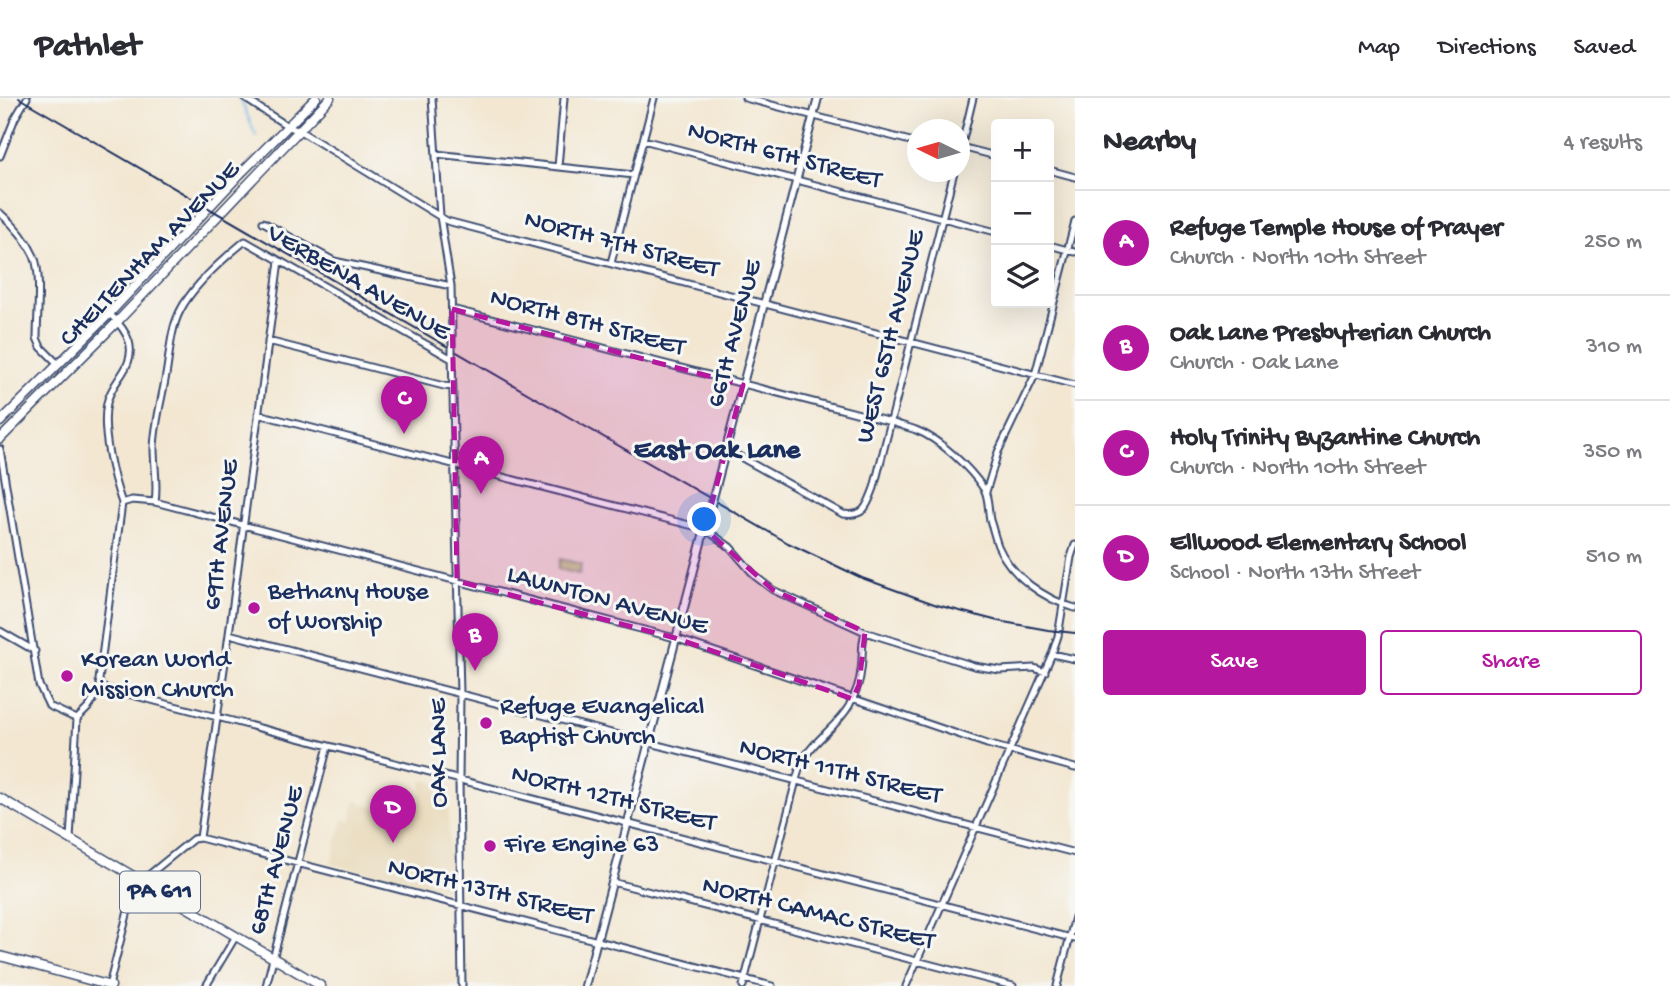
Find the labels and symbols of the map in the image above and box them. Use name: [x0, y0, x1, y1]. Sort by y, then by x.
street label: NORTH 6TH STREET: [684, 116, 885, 198]
north arrow: [907, 119, 970, 182]
street label: CHELTENHAM AVENUE: [54, 155, 248, 354]
street label: NORTH 7TH STREET: [520, 205, 722, 287]
street label: VERBENA AVENUE: [260, 218, 456, 349]
street label: WEST 65TH AVENUE: [851, 226, 934, 447]
street label: 66TH AVENUE: [701, 256, 771, 411]
street label: NORTH 8TH STREET: [486, 283, 689, 365]
pin: C: [381, 376, 427, 434]
district label: East Oak Lane: [634, 435, 802, 468]
pin: A: [458, 436, 504, 494]
street label: 69TH AVENUE: [198, 457, 248, 612]
your location: [687, 502, 721, 536]
street label: LAWNTON AVENUE: [503, 560, 712, 644]
place label: Bethany House of Worship: [267, 578, 429, 639]
marker: Bethany House of Worship: [246, 600, 262, 616]
pin: B: [452, 613, 498, 671]
place label: Korean World Mission Church: [81, 646, 234, 707]
marker: Korean World Mission Church: [59, 668, 75, 684]
place label: Refuge Evangelical Baptist Church: [499, 693, 705, 754]
street label: OAK LANE: [425, 697, 456, 808]
marker: Refuge Evangelical Baptist Church: [478, 715, 494, 731]
street label: NORTH 11TH STREET: [736, 733, 945, 813]
street label: NORTH 12TH STREET: [508, 760, 719, 841]
street label: 68TH AVENUE: [243, 783, 313, 939]
pin: D: [370, 785, 416, 843]
place label: Fire Engine 63: [503, 831, 659, 862]
marker: Fire Engine 63: [482, 838, 498, 854]
street label: NORTH 13TH STREET: [384, 853, 597, 934]
street label: NORTH CAMAC STREET: [699, 871, 938, 959]
road number: PA 611: [120, 872, 200, 912]

